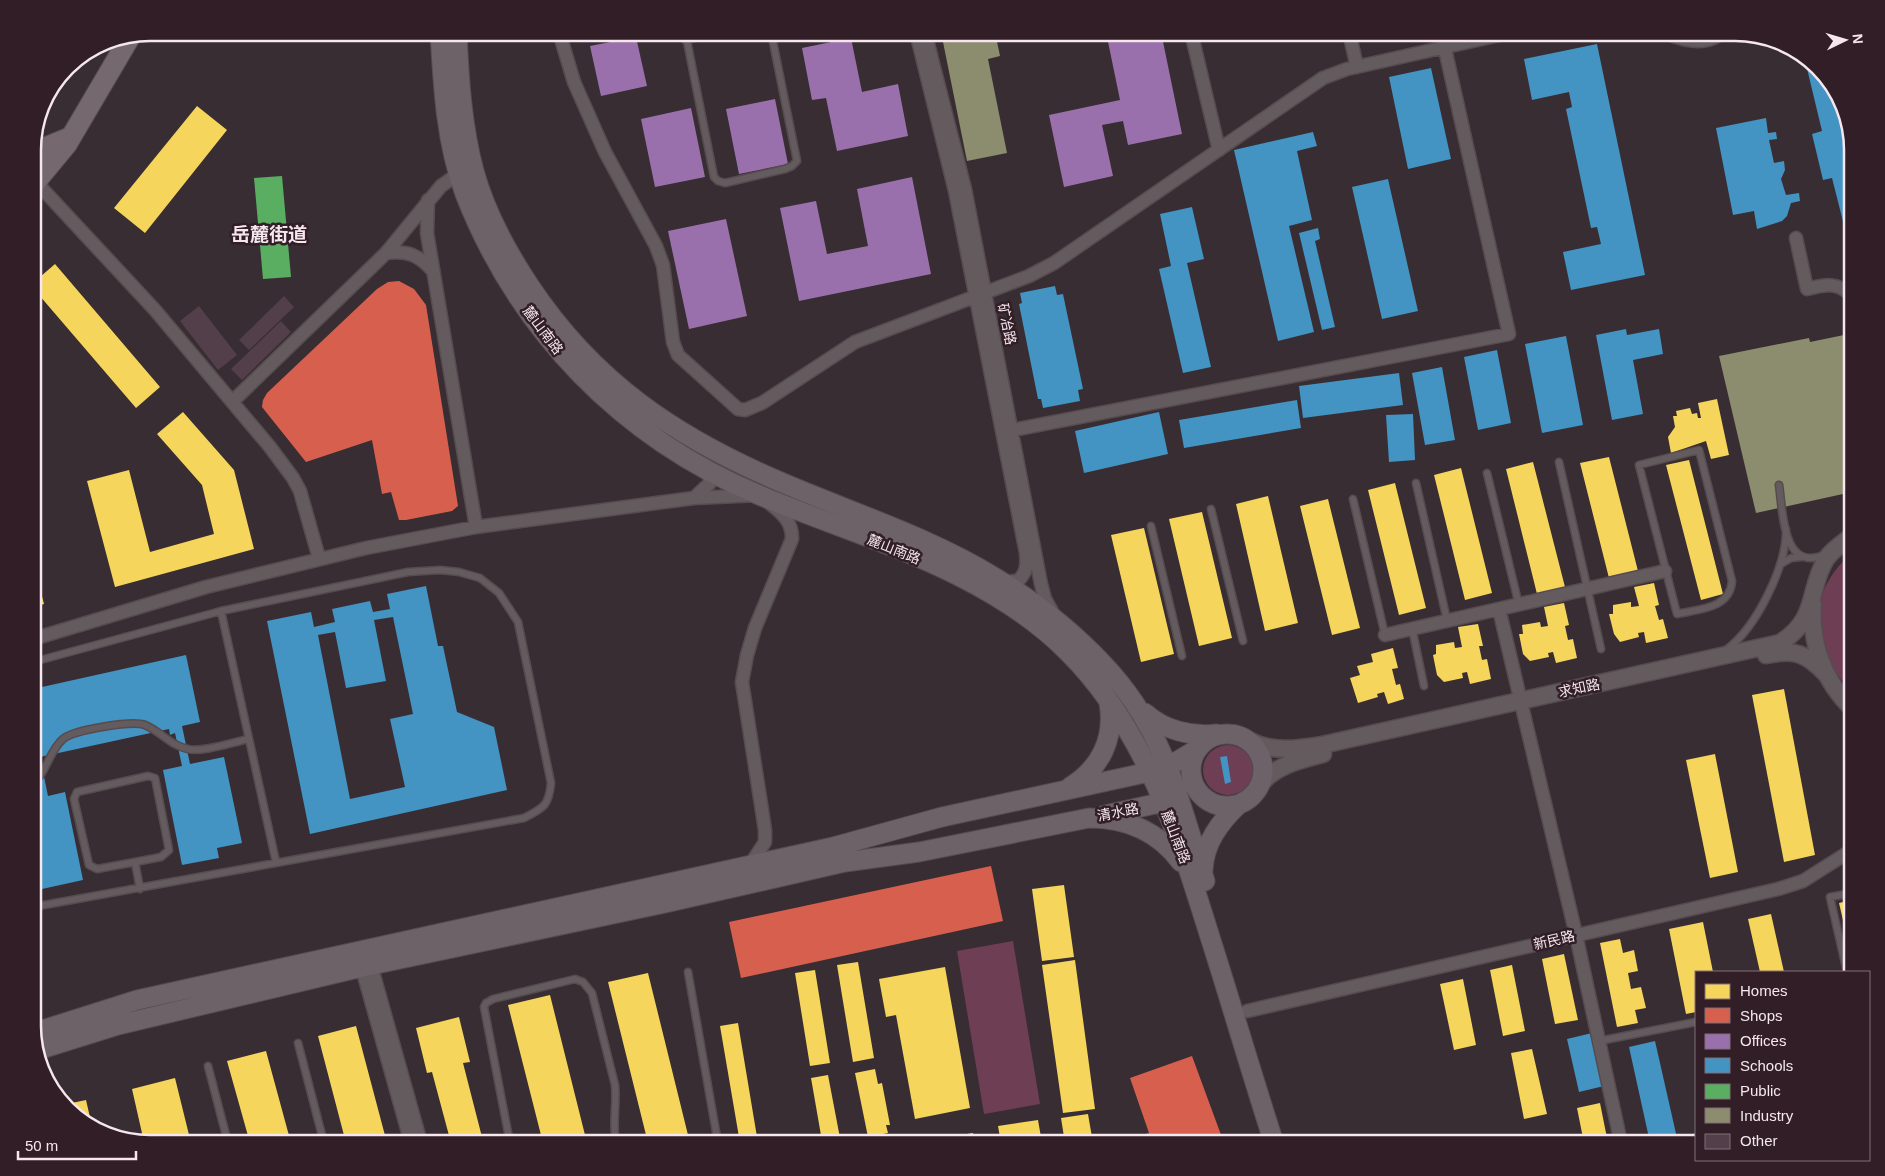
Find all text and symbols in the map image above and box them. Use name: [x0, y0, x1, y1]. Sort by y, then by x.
north arrow: [1820, 15, 1870, 65]
text: N: [1850, 33, 1866, 45]
district label: 岳麓街道: [231, 224, 307, 245]
street label: 矿冶路: [995, 302, 1019, 346]
street label: 麓山南路: [520, 303, 566, 357]
street label: 麓山南路: [865, 531, 923, 567]
street label: 求知路: [1557, 676, 1601, 700]
street label: 清水路: [1096, 800, 1140, 824]
street label: 麓山南路: [1158, 808, 1194, 866]
street label: 新民路: [1532, 927, 1576, 953]
legend: [1695, 971, 1870, 1161]
text: Homes: [1740, 982, 1788, 999]
text: Shops: [1740, 1007, 1783, 1024]
text: Offices: [1740, 1032, 1786, 1049]
text: Schools: [1740, 1057, 1793, 1074]
text: Public: [1740, 1082, 1781, 1099]
text: Industry: [1740, 1107, 1794, 1124]
scale bar: [18, 1128, 135, 1160]
text: Other: [1740, 1132, 1778, 1149]
text: 50 m: [25, 1137, 58, 1154]

